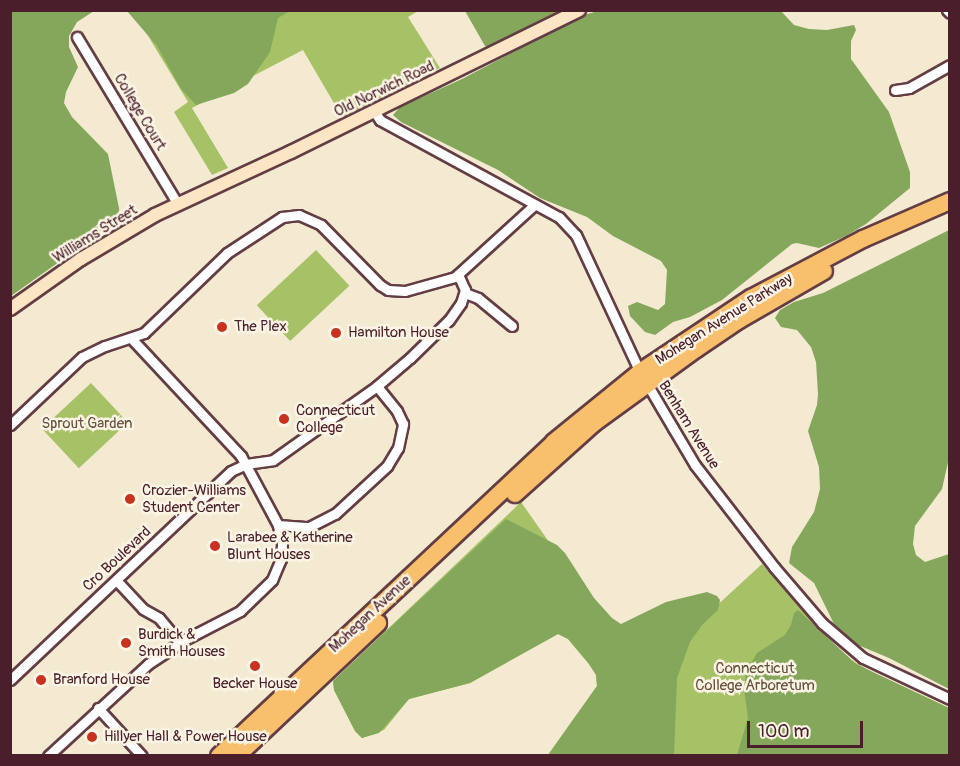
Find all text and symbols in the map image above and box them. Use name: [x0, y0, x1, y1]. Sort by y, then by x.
street label: Old Norwich Road: [331, 57, 437, 121]
street label: College Court: [110, 70, 170, 154]
street label: Williams Street: [50, 201, 140, 267]
street label: Mohegan Avenue Parkway: [652, 269, 796, 369]
place label: The Plex: [234, 318, 287, 336]
marker: The Plex: [215, 320, 229, 334]
place label: Hamilton House: [348, 324, 449, 342]
marker: Hamilton House: [329, 326, 343, 340]
street label: Benham Avenue: [655, 378, 723, 472]
place label: Connecticut College: [296, 401, 375, 436]
marker: Connecticut College: [277, 412, 291, 426]
park label: Sprout Garden: [42, 415, 132, 433]
place label: Crozier-Williams Student Center: [142, 481, 246, 516]
marker: Crozier-Williams Student Center: [123, 492, 137, 506]
street label: Cro Boulevard: [79, 523, 155, 595]
place label: Larabee & Katherine Blunt Houses: [227, 528, 353, 563]
marker: Larabee & Katherine Blunt Houses: [208, 539, 222, 553]
street label: Mohegan Avenue: [325, 572, 415, 656]
place label: Burdick & Smith Houses: [138, 625, 225, 660]
marker: Burdick & Smith Houses: [119, 636, 133, 650]
marker: Becker House: [248, 659, 262, 673]
park label: Connecticut College Arboretum: [695, 659, 815, 694]
place label: Branford House: [53, 671, 150, 689]
marker: Branford House: [34, 673, 48, 687]
place label: Becker House: [213, 675, 297, 693]
scale bar: [750, 709, 866, 747]
text: 100 m: [758, 720, 810, 743]
place label: Hillyer Hall & Power House: [104, 728, 267, 746]
marker: Hillyer Hall & Power House: [85, 730, 99, 744]

